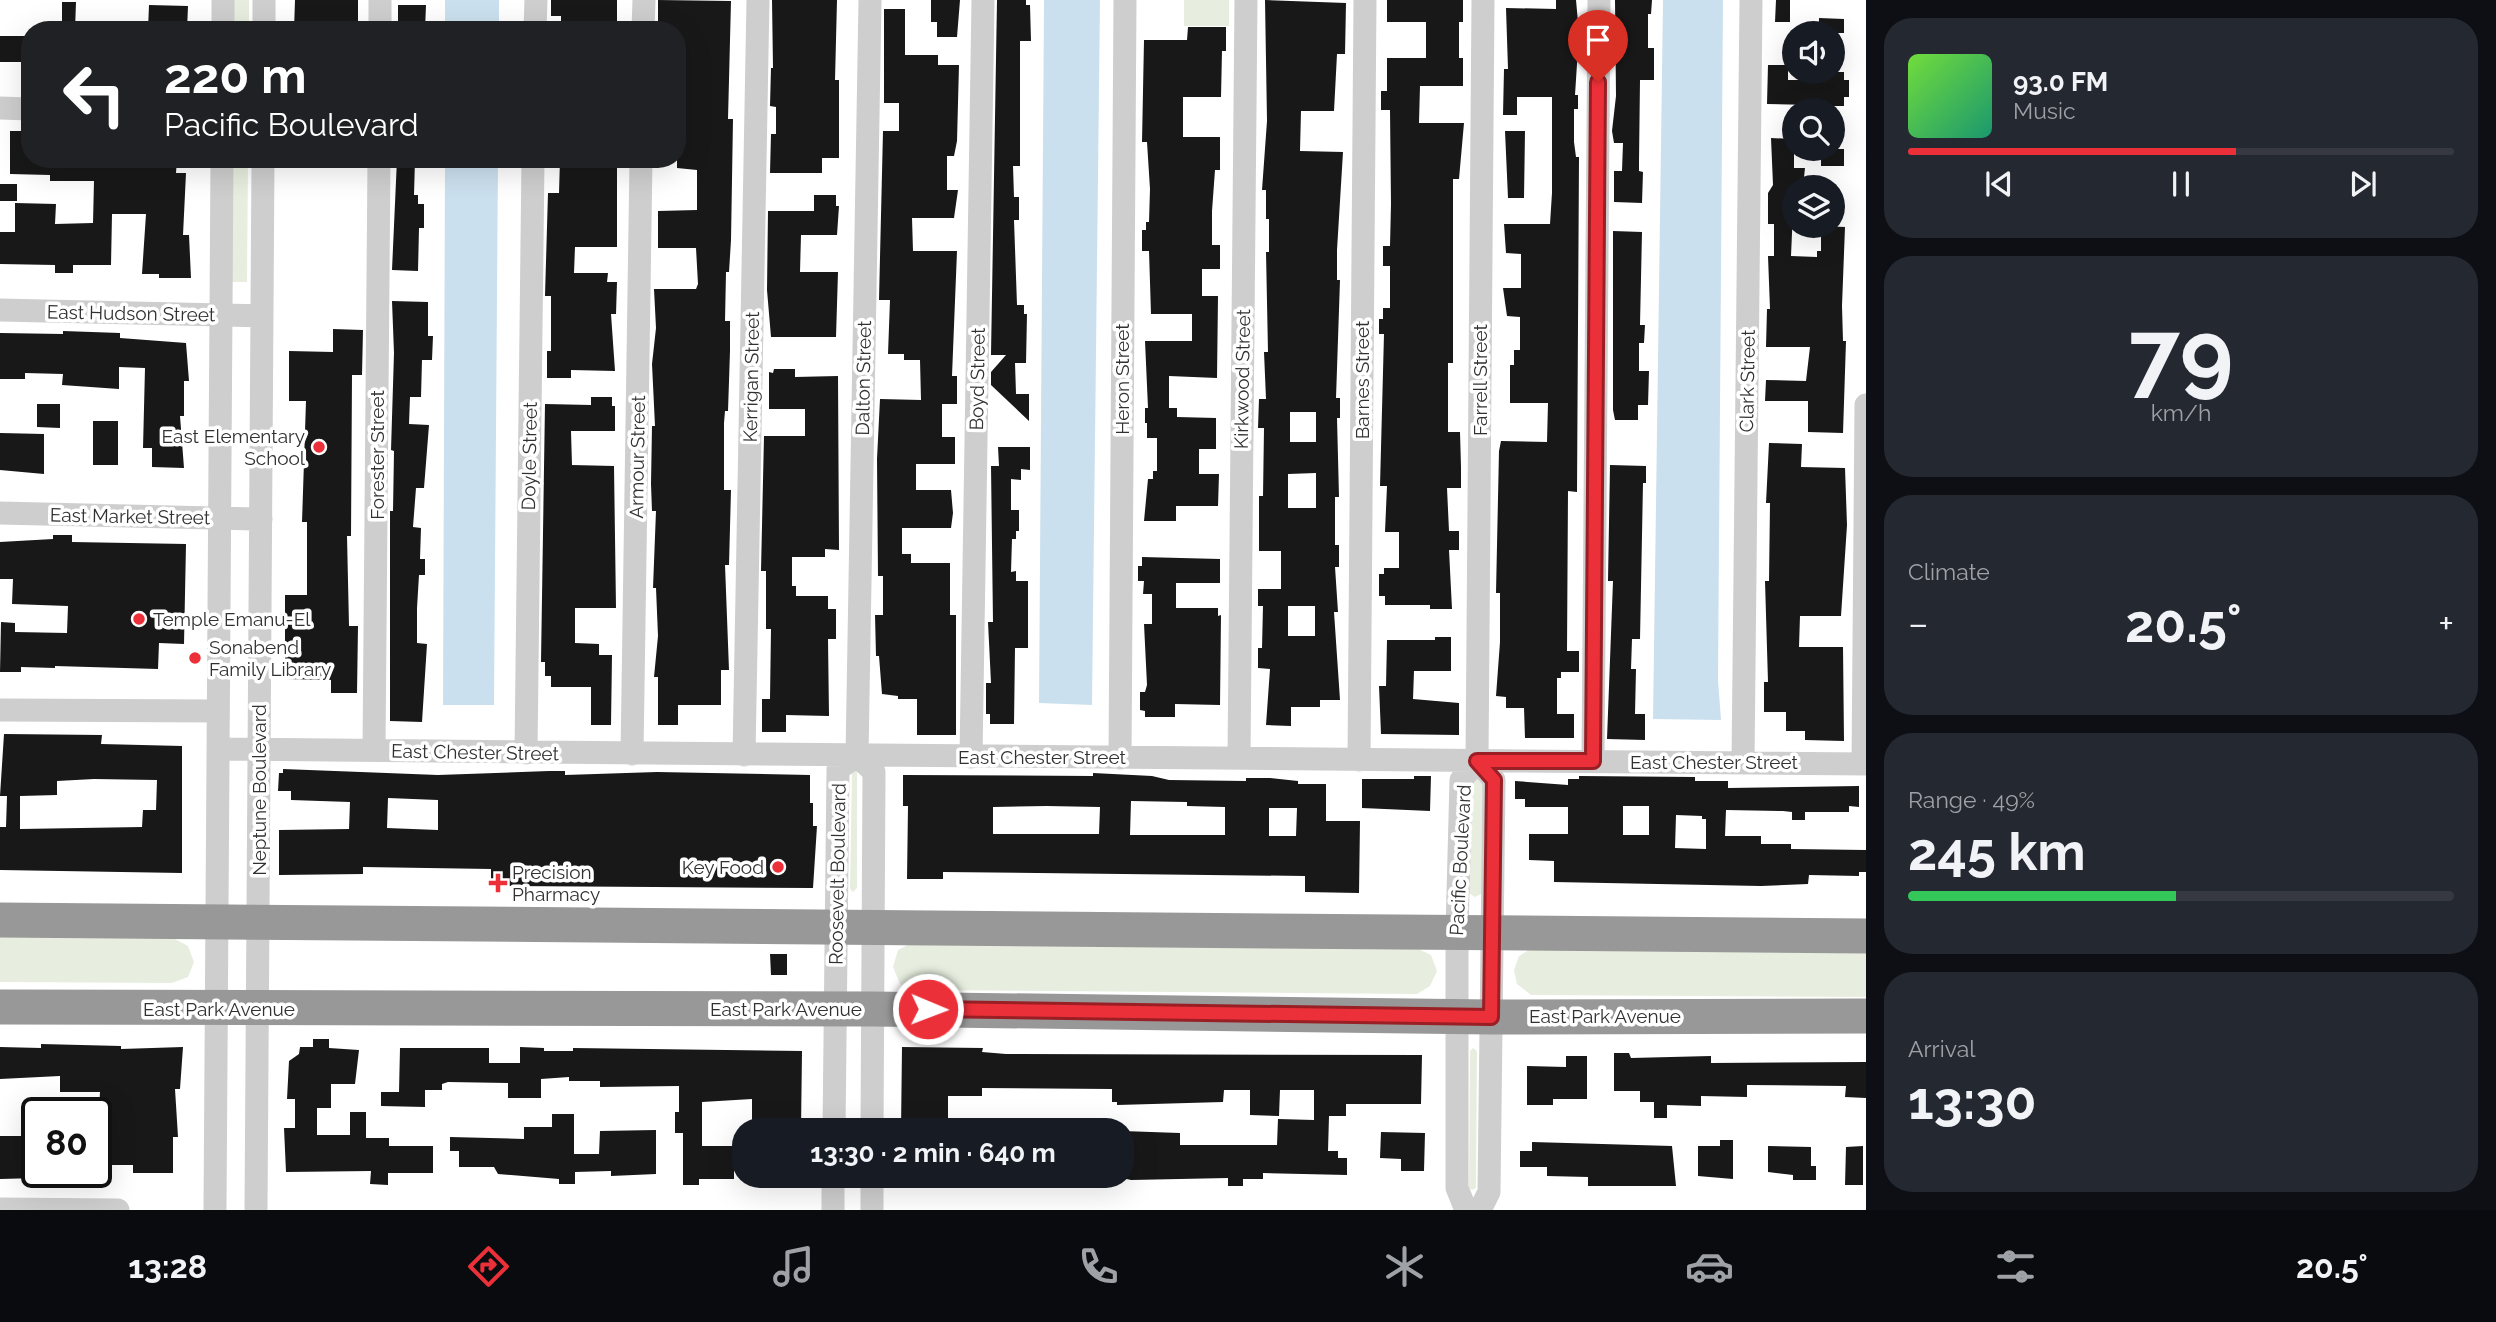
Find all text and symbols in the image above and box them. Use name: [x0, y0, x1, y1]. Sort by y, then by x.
pin: [1568, 10, 1628, 82]
icon: arrive: [1579, 21, 1617, 59]
map controls: [1782, 21, 1845, 238]
button: sound: [1782, 21, 1845, 84]
text: 220 m: [164, 47, 307, 104]
icon: left: [49, 49, 140, 140]
text: 93.0 FM: [2013, 67, 2108, 97]
text: Music: [2013, 97, 2076, 124]
button: search: [1782, 98, 1845, 161]
text: Pacific Boulevard: [164, 106, 419, 143]
icon: previous: [1980, 165, 2018, 203]
icon: pause: [2162, 165, 2200, 203]
icon: next: [2344, 165, 2382, 203]
button: layers: [1782, 175, 1845, 238]
text: 79: [2129, 300, 2233, 407]
street label: East Hudson Street: [47, 301, 216, 325]
street label: Kirkwood Street: [1230, 308, 1254, 449]
street label: Kerrigan Street: [739, 311, 763, 443]
street label: Dalton Street: [851, 320, 875, 436]
street label: Barnes Street: [1351, 320, 1373, 439]
street label: Heron Street: [1111, 323, 1133, 435]
street label: Farrell Street: [1469, 323, 1491, 436]
street label: Boyd Street: [965, 327, 989, 431]
street label: Clark Street: [1735, 329, 1759, 433]
street label: Forester Street: [366, 390, 388, 520]
street label: Armour Street: [625, 395, 649, 519]
text: km/h: [2151, 399, 2211, 426]
street label: Doyle Street: [517, 401, 541, 511]
place label: East Elementary School: [162, 425, 306, 469]
marker: East Elementary School: [311, 439, 327, 455]
street label: East Market Street: [50, 504, 211, 528]
text: Climate: [1908, 558, 1990, 585]
text: 20.5°: [2125, 593, 2242, 654]
text: −: [1908, 601, 1928, 646]
text: +: [2438, 601, 2454, 646]
place label: Temple Emanu-El: [153, 608, 311, 630]
marker: Temple Emanu-El: [131, 611, 147, 627]
place label: Sonabend Family Library: [209, 636, 331, 680]
marker: Sonabend Family Library: [187, 650, 203, 666]
street label: Neptune Boulevard: [248, 704, 270, 876]
street label: East Chester Street: [391, 740, 560, 764]
street label: East Chester Street: [958, 746, 1127, 768]
street label: East Chester Street: [1630, 751, 1799, 773]
street label: Roosevelt Boulevard: [824, 783, 850, 965]
street label: Pacific Boulevard: [1445, 784, 1475, 936]
text: Range · 49%: [1908, 786, 2035, 813]
text: 245 km: [1908, 821, 2086, 882]
place label: Key Food: [682, 856, 764, 878]
marker: Key Food: [770, 859, 786, 875]
place label: Precision Pharmacy: [512, 861, 600, 905]
marker: Precision Pharmacy: [490, 875, 506, 891]
position arrow: [891, 972, 965, 1046]
street label: East Park Avenue: [143, 998, 295, 1020]
street label: East Park Avenue: [710, 998, 862, 1020]
street label: East Park Avenue: [1529, 1005, 1681, 1027]
text: Arrival: [1908, 1035, 1975, 1062]
text: 13:30: [1908, 1070, 2037, 1131]
speed limit sign: 80: [21, 1097, 112, 1188]
text: 13:30 · 2 min · 640 m: [810, 1138, 1056, 1168]
icon: directions: [464, 1242, 513, 1291]
icon: music: [769, 1242, 818, 1291]
icon: phone: [1074, 1242, 1123, 1291]
icon: climate: [1380, 1242, 1429, 1291]
icon: car: [1685, 1242, 1734, 1291]
icon: filters: [1991, 1242, 2040, 1291]
text: 13:28: [128, 1248, 207, 1285]
text: 20.5°: [2296, 1248, 2368, 1285]

